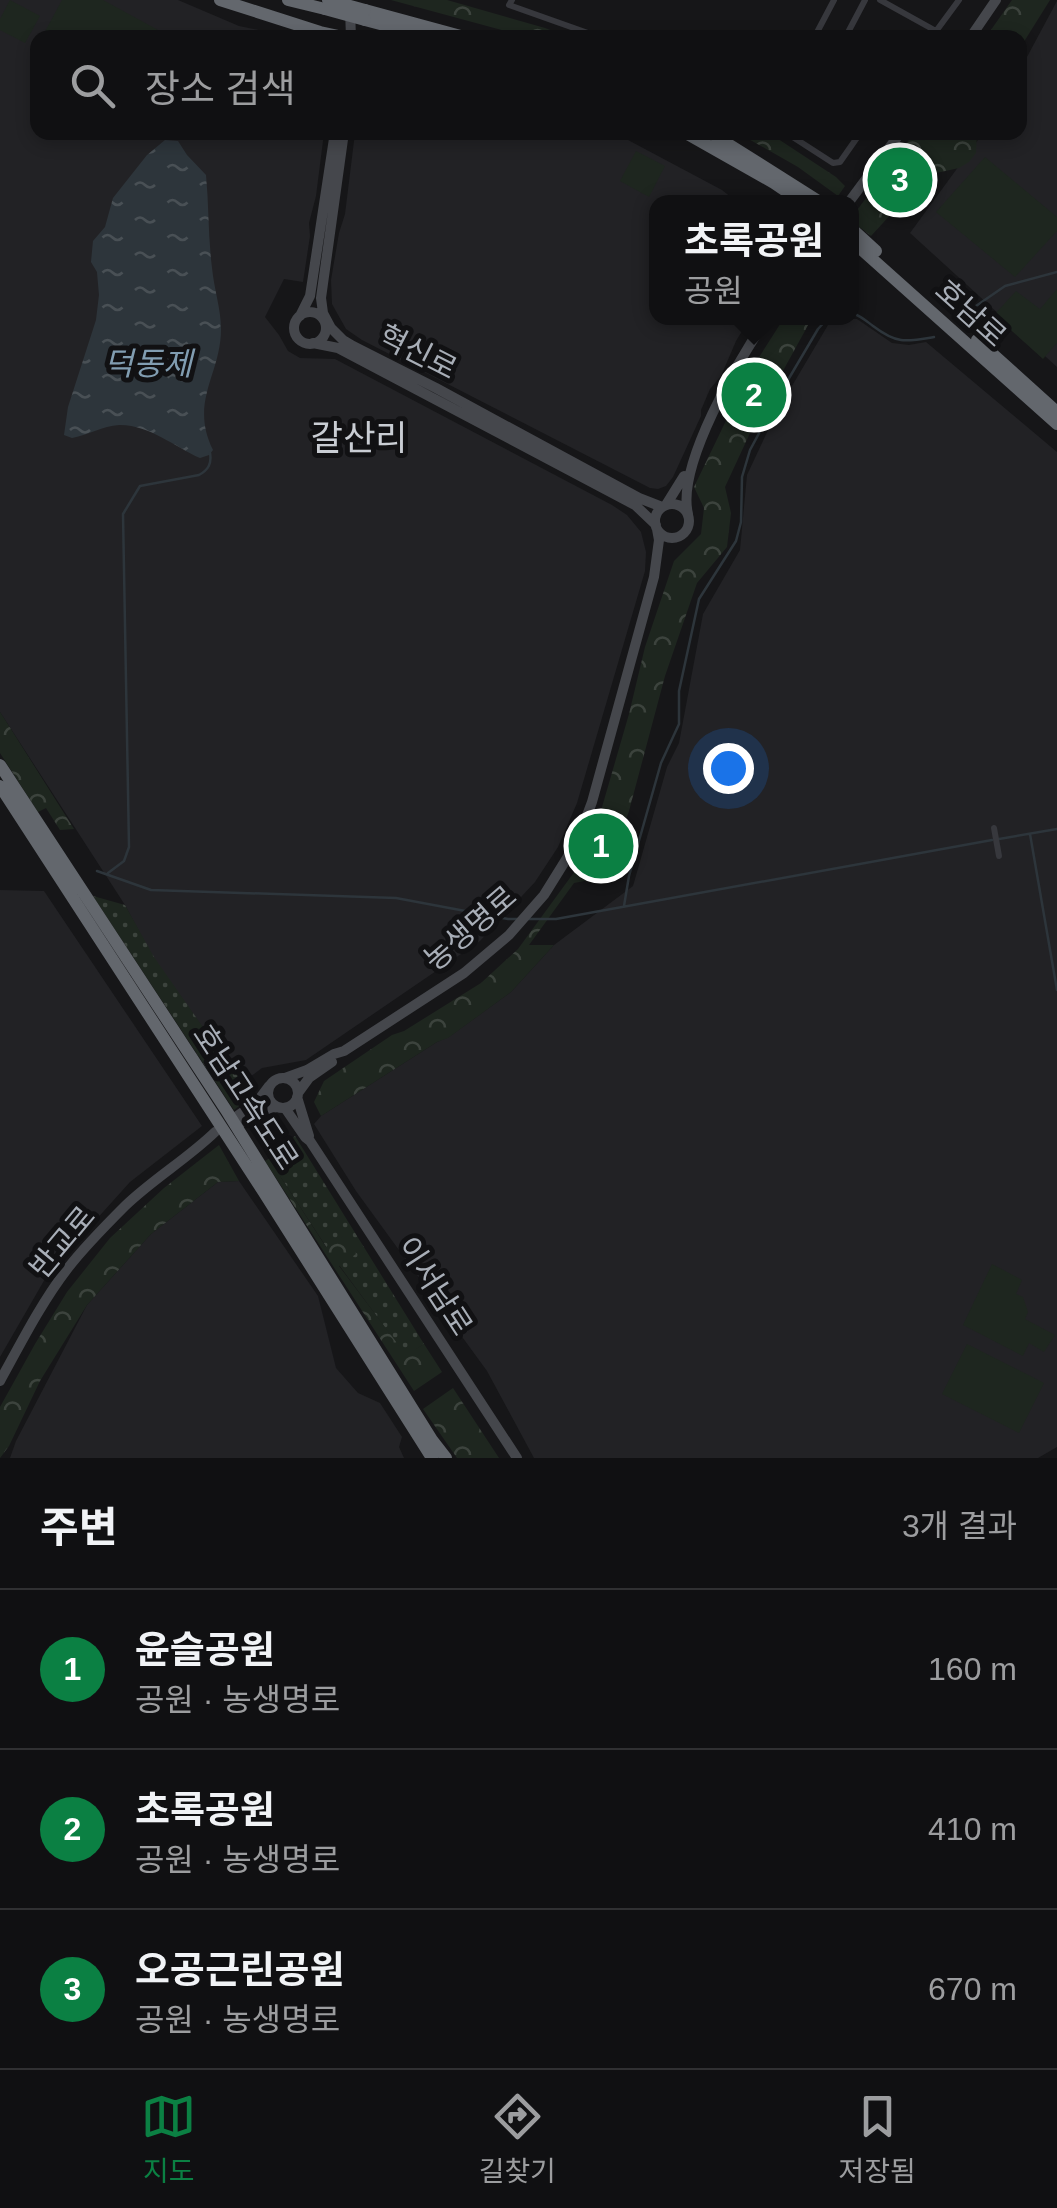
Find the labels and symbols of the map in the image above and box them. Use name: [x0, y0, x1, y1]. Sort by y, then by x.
pin: 3: [868, 142, 932, 218]
street label: 호남로: [929, 273, 1013, 353]
street label: 혁신로: [374, 319, 462, 385]
water label: 덕동제: [104, 346, 196, 382]
pin: 2: [722, 358, 786, 432]
district label: 갈산리: [311, 418, 407, 457]
your location: [703, 743, 754, 794]
pin: 1: [568, 808, 634, 884]
street label: 농생명로: [418, 879, 522, 977]
street label: 호남고속도로: [187, 1019, 305, 1175]
street label: 반교로: [23, 1200, 101, 1284]
street label: 이서남로: [391, 1231, 479, 1341]

